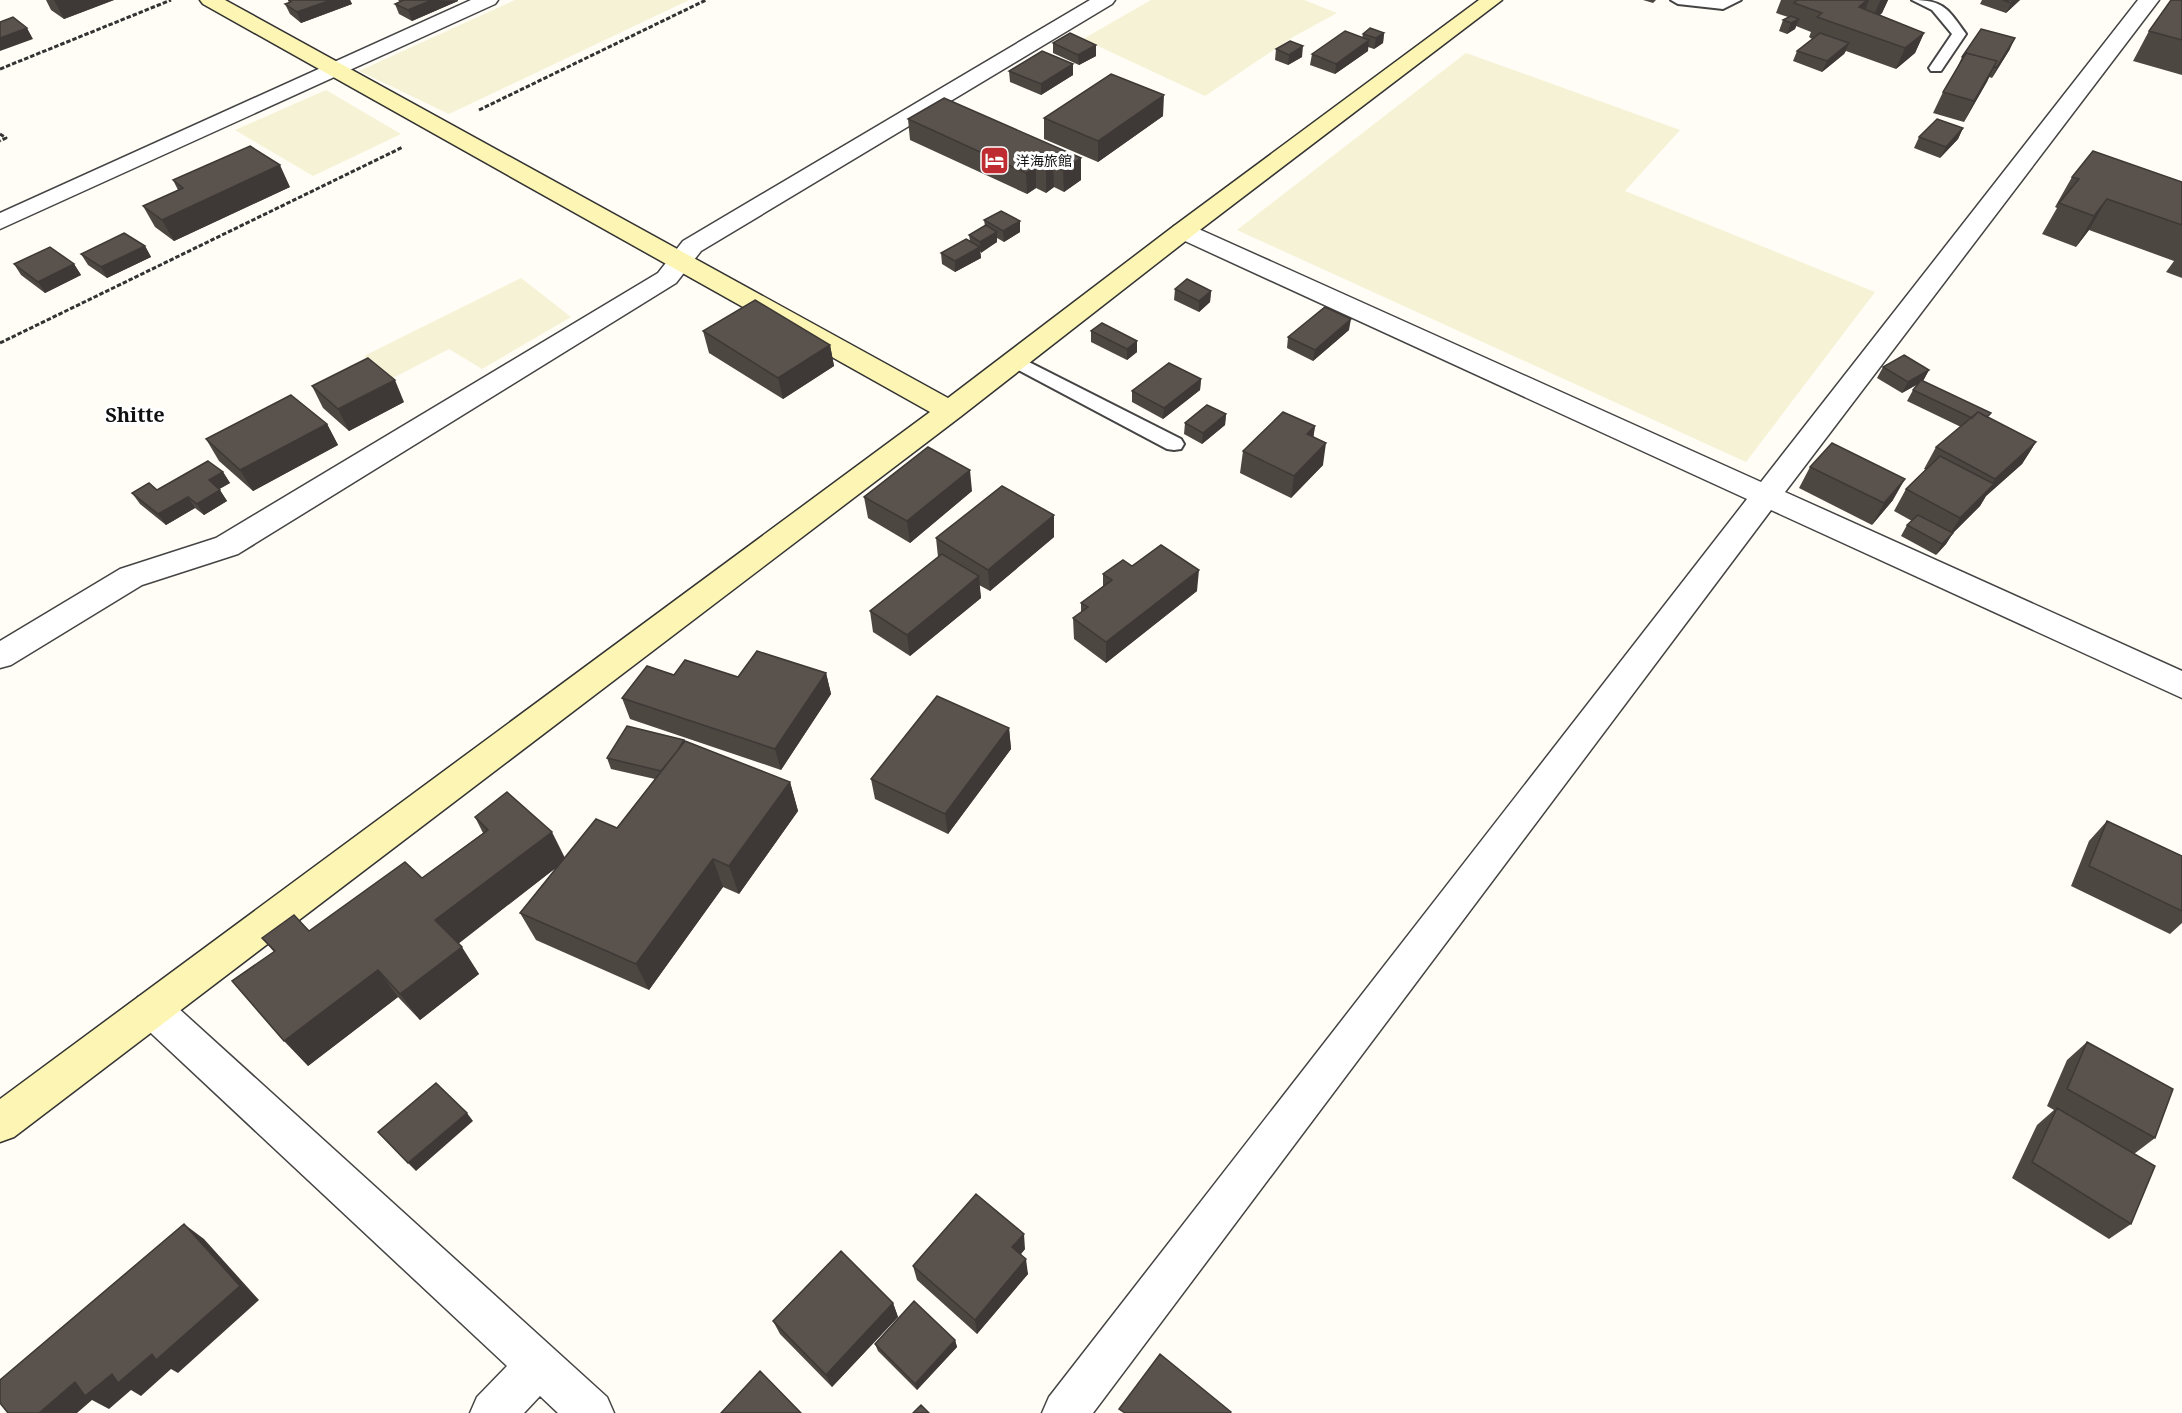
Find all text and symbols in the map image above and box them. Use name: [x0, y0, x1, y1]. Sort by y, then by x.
hotel icon: 洋海旅館: [979, 144, 1011, 176]
place label: 洋海旅館: [1016, 151, 1072, 170]
district label: Shitte: [105, 401, 165, 428]

